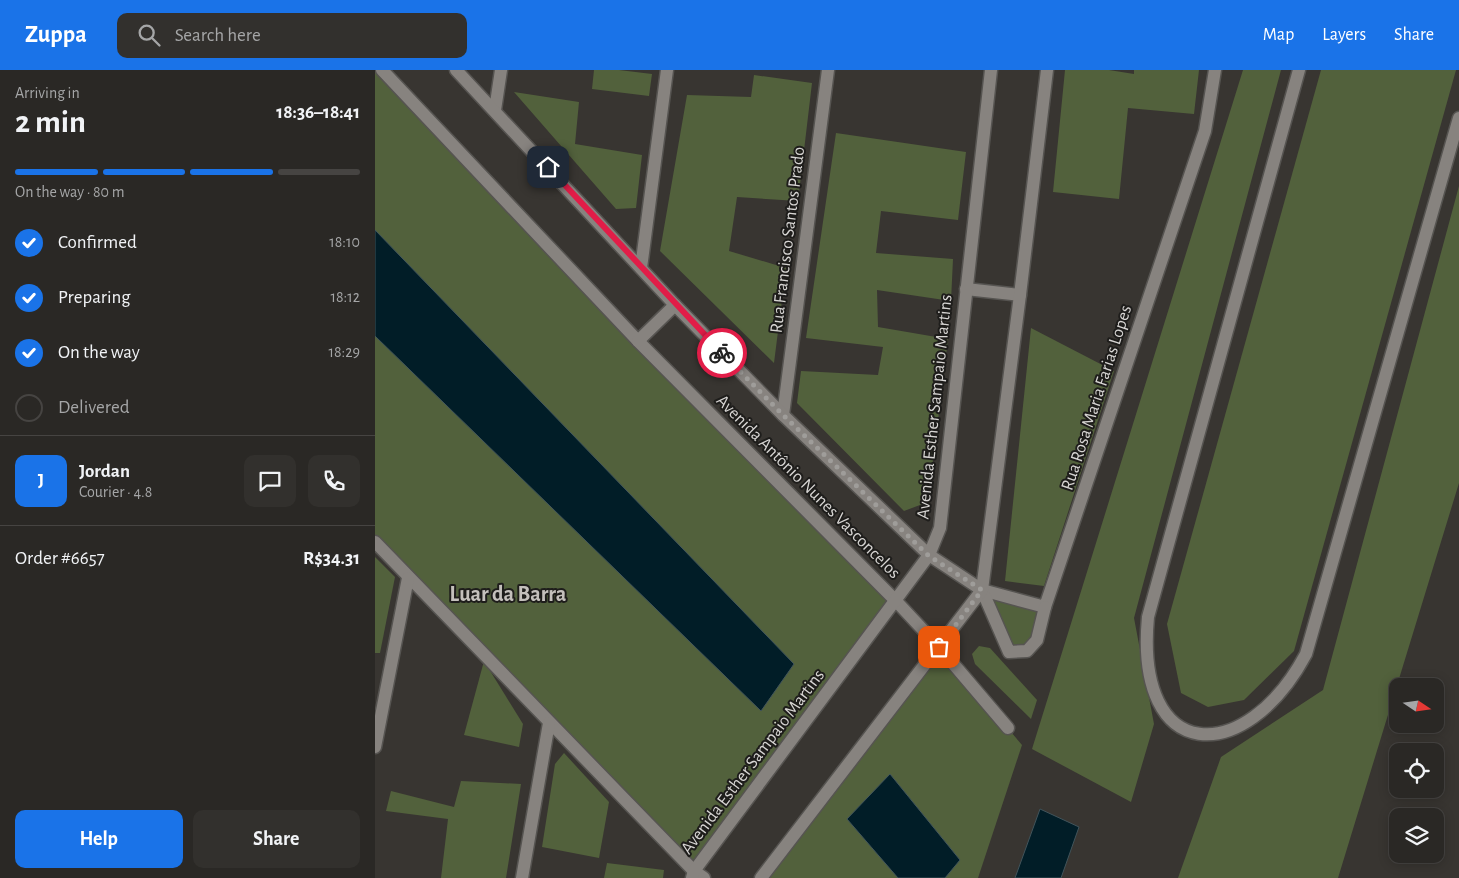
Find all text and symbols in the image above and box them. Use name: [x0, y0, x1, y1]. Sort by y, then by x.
search box: [117, 13, 467, 58]
icon: search: [135, 21, 163, 49]
text: Zuppa: [25, 23, 87, 47]
text: Search here: [175, 26, 261, 45]
text: Map: [1263, 26, 1294, 44]
text: Layers: [1322, 26, 1366, 44]
text: Share: [1394, 26, 1434, 44]
text: Arriving in: [15, 85, 80, 101]
text: 18:36–18:41: [276, 103, 360, 122]
text: 2 min: [15, 106, 86, 138]
pin: [527, 146, 569, 188]
street label: Rua Francisco Santos Prado: [768, 146, 808, 334]
icon: home: [534, 153, 562, 181]
text: On the way · 80 m: [15, 184, 124, 200]
icon: check: [15, 229, 43, 257]
text: Confirmed: [58, 233, 137, 252]
text: 18:10: [329, 234, 360, 250]
icon: check: [15, 284, 43, 312]
text: Preparing: [58, 288, 131, 307]
text: 18:12: [330, 289, 360, 305]
street label: Avenida Esther Sampaio Martins: [914, 294, 956, 520]
street label: Rua Rosa Maria Farias Lopes: [1059, 303, 1135, 493]
courier: [697, 328, 747, 378]
icon: check: [15, 339, 43, 367]
icon: bike: [708, 339, 736, 367]
text: On the way: [58, 343, 140, 362]
text: 18:29: [328, 344, 360, 360]
street label: Avenida Antônio Nunes Vasconcelos: [713, 392, 903, 582]
text: Delivered: [58, 398, 130, 417]
button: chat: [244, 455, 296, 507]
button: phone: [308, 455, 360, 507]
text: Jordan: [79, 462, 130, 481]
text: J: [38, 471, 44, 490]
text: Courier · 4.8: [79, 484, 152, 500]
text: Order #6657: [15, 549, 105, 568]
text: R$34.31: [303, 549, 360, 568]
district label: Luar da Barra: [450, 583, 567, 605]
pin: [918, 626, 960, 668]
icon: bag: [925, 633, 953, 661]
street label: Avenida Esther Sampaio Martins: [678, 666, 828, 858]
north arrow: [1389, 678, 1444, 732]
map controls: [1389, 678, 1444, 863]
button: locate: [1389, 743, 1444, 798]
button: layers: [1389, 808, 1444, 863]
button: Help: [15, 810, 183, 868]
button: Share: [193, 810, 360, 868]

